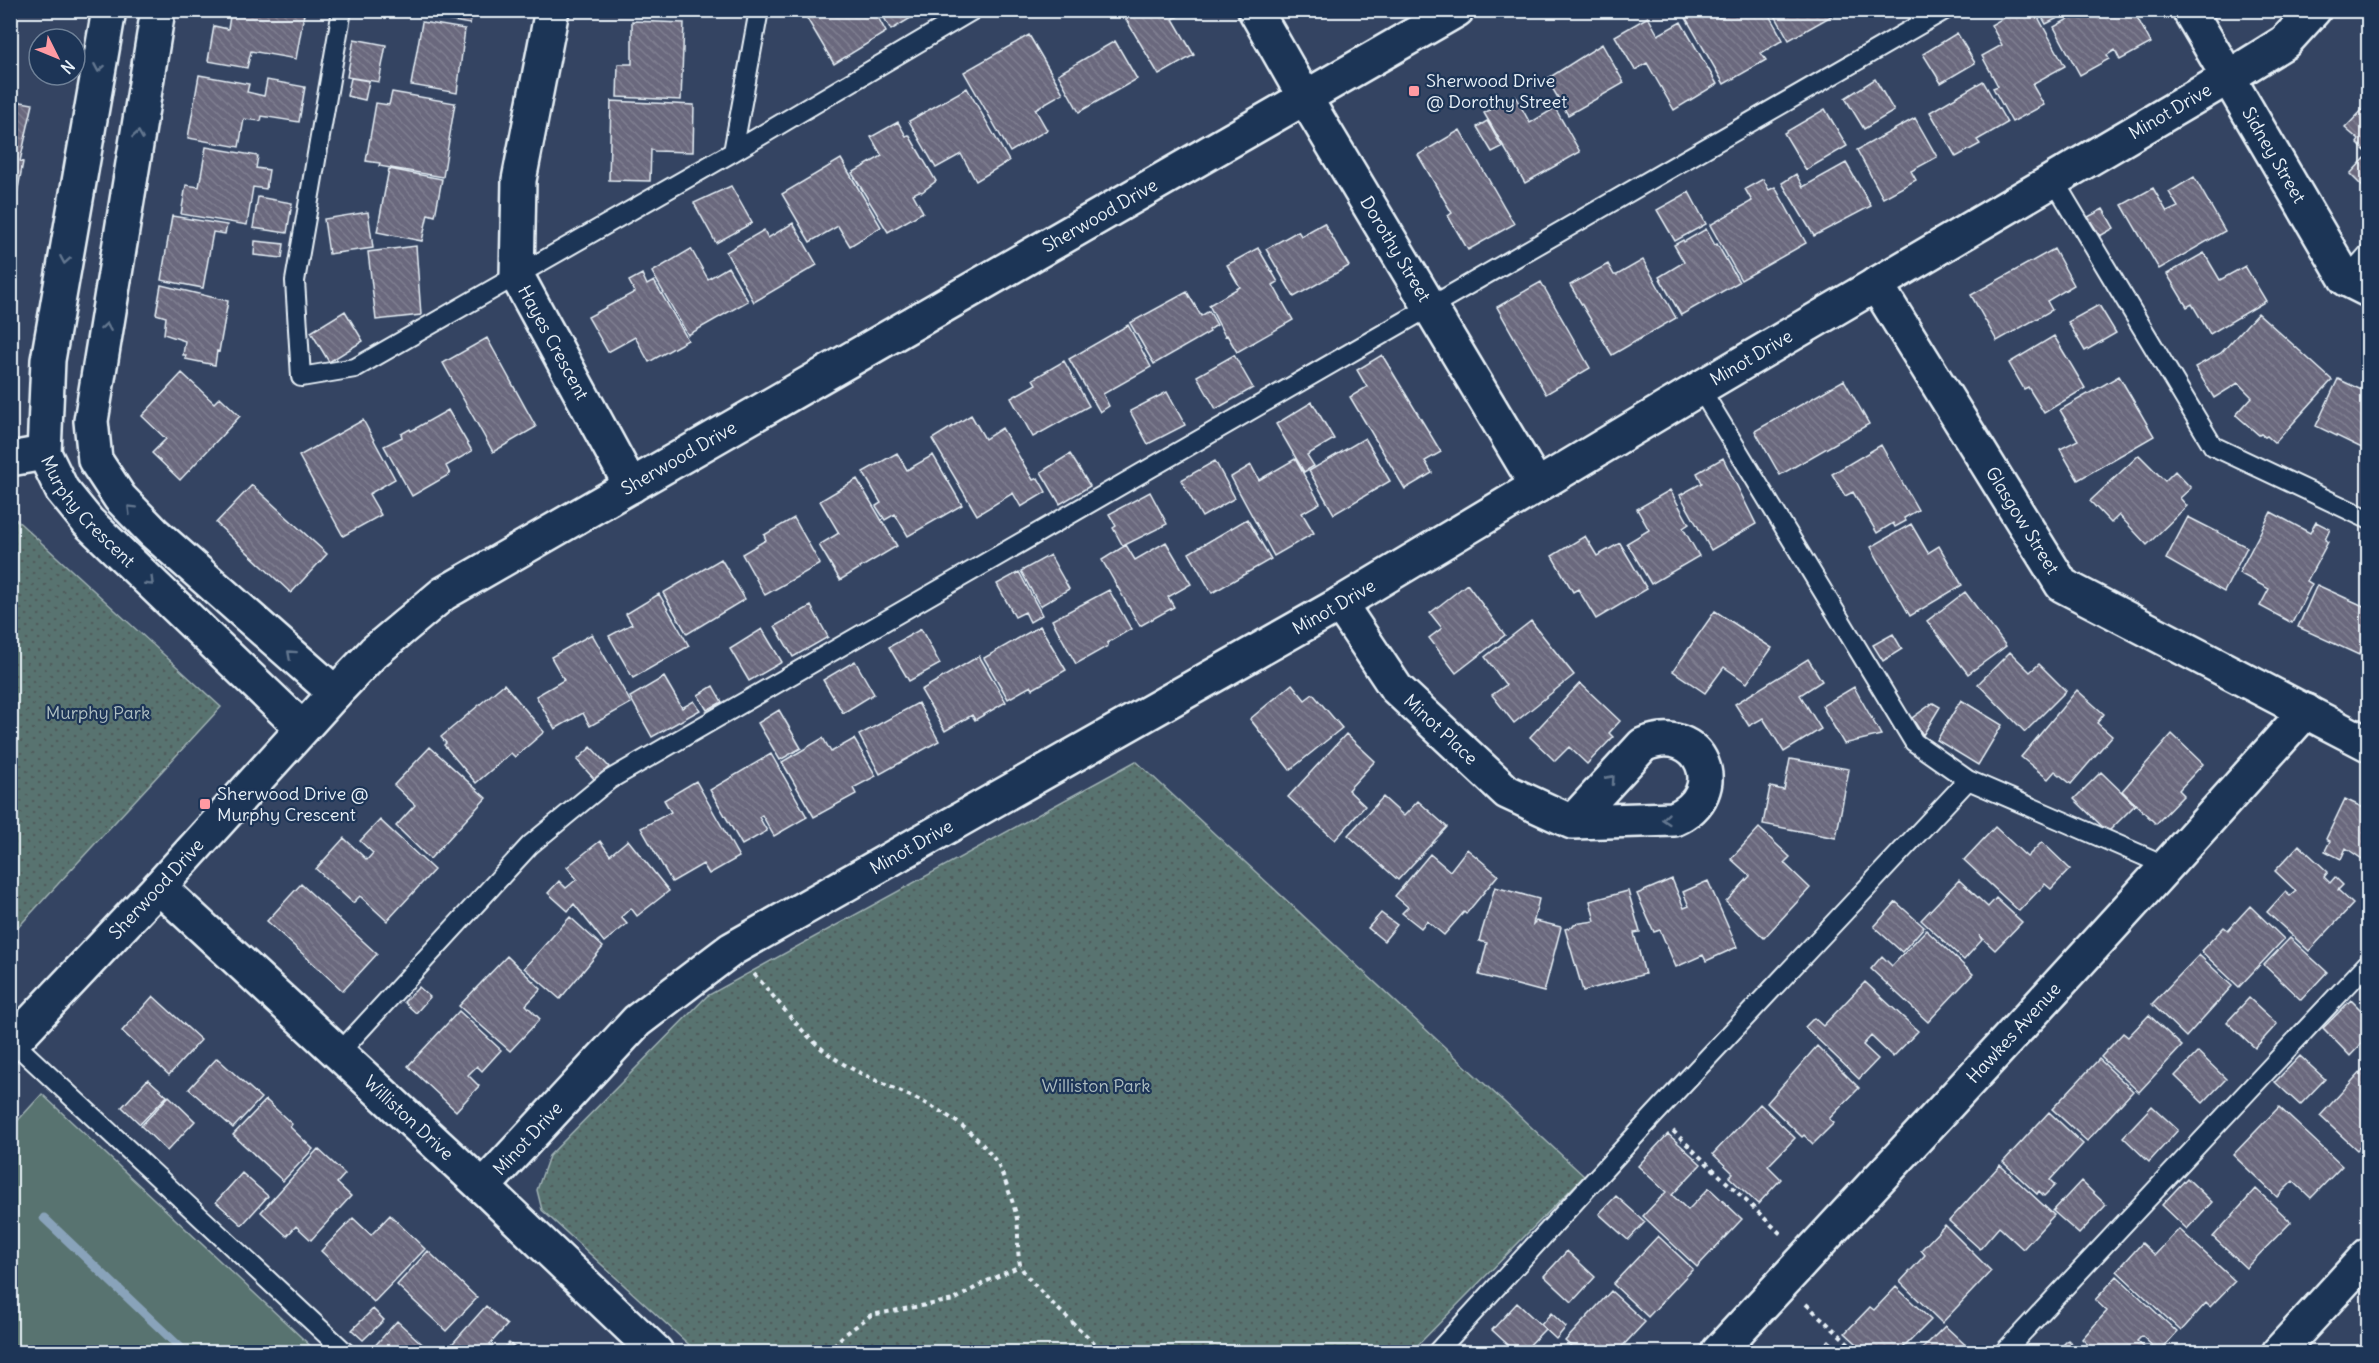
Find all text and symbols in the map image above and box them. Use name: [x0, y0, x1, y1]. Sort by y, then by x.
north arrow: [27, 27, 87, 87]
text: N: [57, 56, 79, 78]
one-way arrow: [93, 63, 105, 73]
place label: Sherwood Drive @ Dorothy Street: [1426, 69, 1567, 113]
street label: Minot Drive: [2124, 78, 2215, 144]
marker: Sherwood Drive @ Dorothy Street: [1407, 84, 1421, 98]
street label: Sidney Street: [2237, 103, 2311, 207]
one-way arrow: [131, 130, 144, 140]
street label: Sherwood Drive: [1038, 173, 1162, 257]
street label: Dorothy Street: [1355, 192, 1436, 306]
one-way arrow: [59, 255, 72, 265]
street label: Hayes Crescent: [513, 281, 594, 404]
one-way arrow: [99, 323, 112, 333]
street label: Minot Drive: [1706, 324, 1796, 391]
street label: Sherwood Drive: [617, 415, 740, 500]
street label: Murphy Crescent: [36, 452, 140, 572]
street label: Glasgow Street: [1981, 462, 2064, 578]
one-way arrow: [127, 506, 138, 517]
street label: Minot Drive: [1288, 573, 1379, 640]
one-way arrow: [143, 575, 154, 586]
one-way arrow: [287, 650, 298, 661]
street label: Minot Place: [1399, 689, 1483, 770]
park label: Murphy Park: [46, 701, 150, 724]
one-way arrow: [1604, 775, 1615, 785]
place label: Sherwood Drive @ Murphy Crescent: [217, 782, 369, 826]
marker: Sherwood Drive @ Murphy Crescent: [198, 797, 212, 811]
one-way arrow: [1661, 812, 1671, 825]
street label: Minot Drive: [866, 814, 957, 879]
street label: Sherwood Drive: [104, 833, 208, 944]
street label: Hawkes Avenue: [1961, 977, 2066, 1088]
street label: Williston Drive: [359, 1070, 459, 1165]
park label: Williston Park: [1042, 1074, 1150, 1097]
street label: Minot Drive: [488, 1097, 567, 1180]

